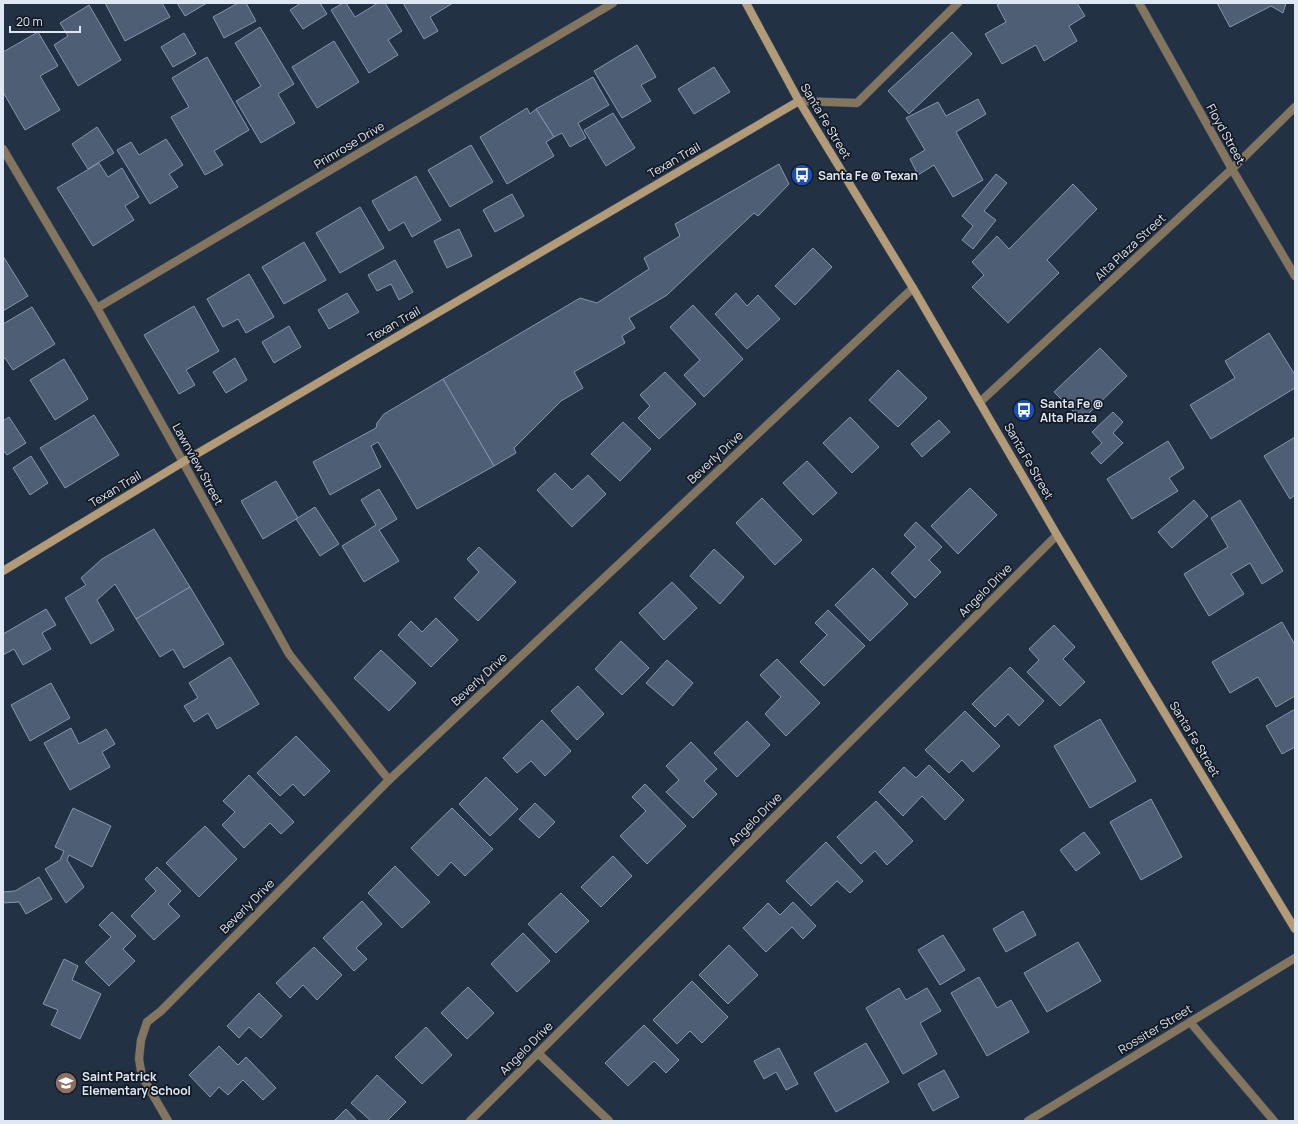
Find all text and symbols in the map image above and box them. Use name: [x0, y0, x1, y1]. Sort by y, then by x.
scale bar: [10, 8, 80, 34]
text: 20 m: [16, 13, 43, 30]
street label: Santa Fe Street: [797, 80, 855, 162]
street label: Floyd Street: [1202, 101, 1250, 167]
street label: Primrose Drive: [311, 117, 387, 173]
street label: Texan Trail: [645, 138, 703, 182]
bus stop icon: Santa Fe @ Texan: [789, 162, 815, 188]
place label: Santa Fe @ Texan: [818, 167, 918, 184]
street label: Alta Plaza Street: [1091, 210, 1169, 284]
street label: Texan Trail: [365, 302, 423, 346]
place label: Santa Fe @ Alta Plaza: [1040, 395, 1104, 426]
bus stop icon: Santa Fe @ Alta Plaza: [1011, 397, 1037, 423]
street label: Lawnview Street: [168, 420, 228, 508]
street label: Santa Fe Street: [1000, 420, 1058, 502]
street label: Beverly Drive: [683, 427, 747, 487]
street label: Texan Trail: [86, 467, 144, 511]
street label: Angelo Drive: [955, 560, 1015, 620]
street label: Beverly Drive: [447, 649, 511, 709]
street label: Santa Fe Street: [1166, 698, 1224, 780]
street label: Angelo Drive: [725, 789, 785, 849]
street label: Beverly Drive: [216, 875, 278, 937]
street label: Rossiter Street: [1115, 1000, 1195, 1058]
street label: Angelo Drive: [496, 1018, 556, 1078]
place label: Saint Patrick Elementary School: [82, 1068, 191, 1099]
school or university icon: Saint Patrick Elementary School: [53, 1070, 79, 1096]

